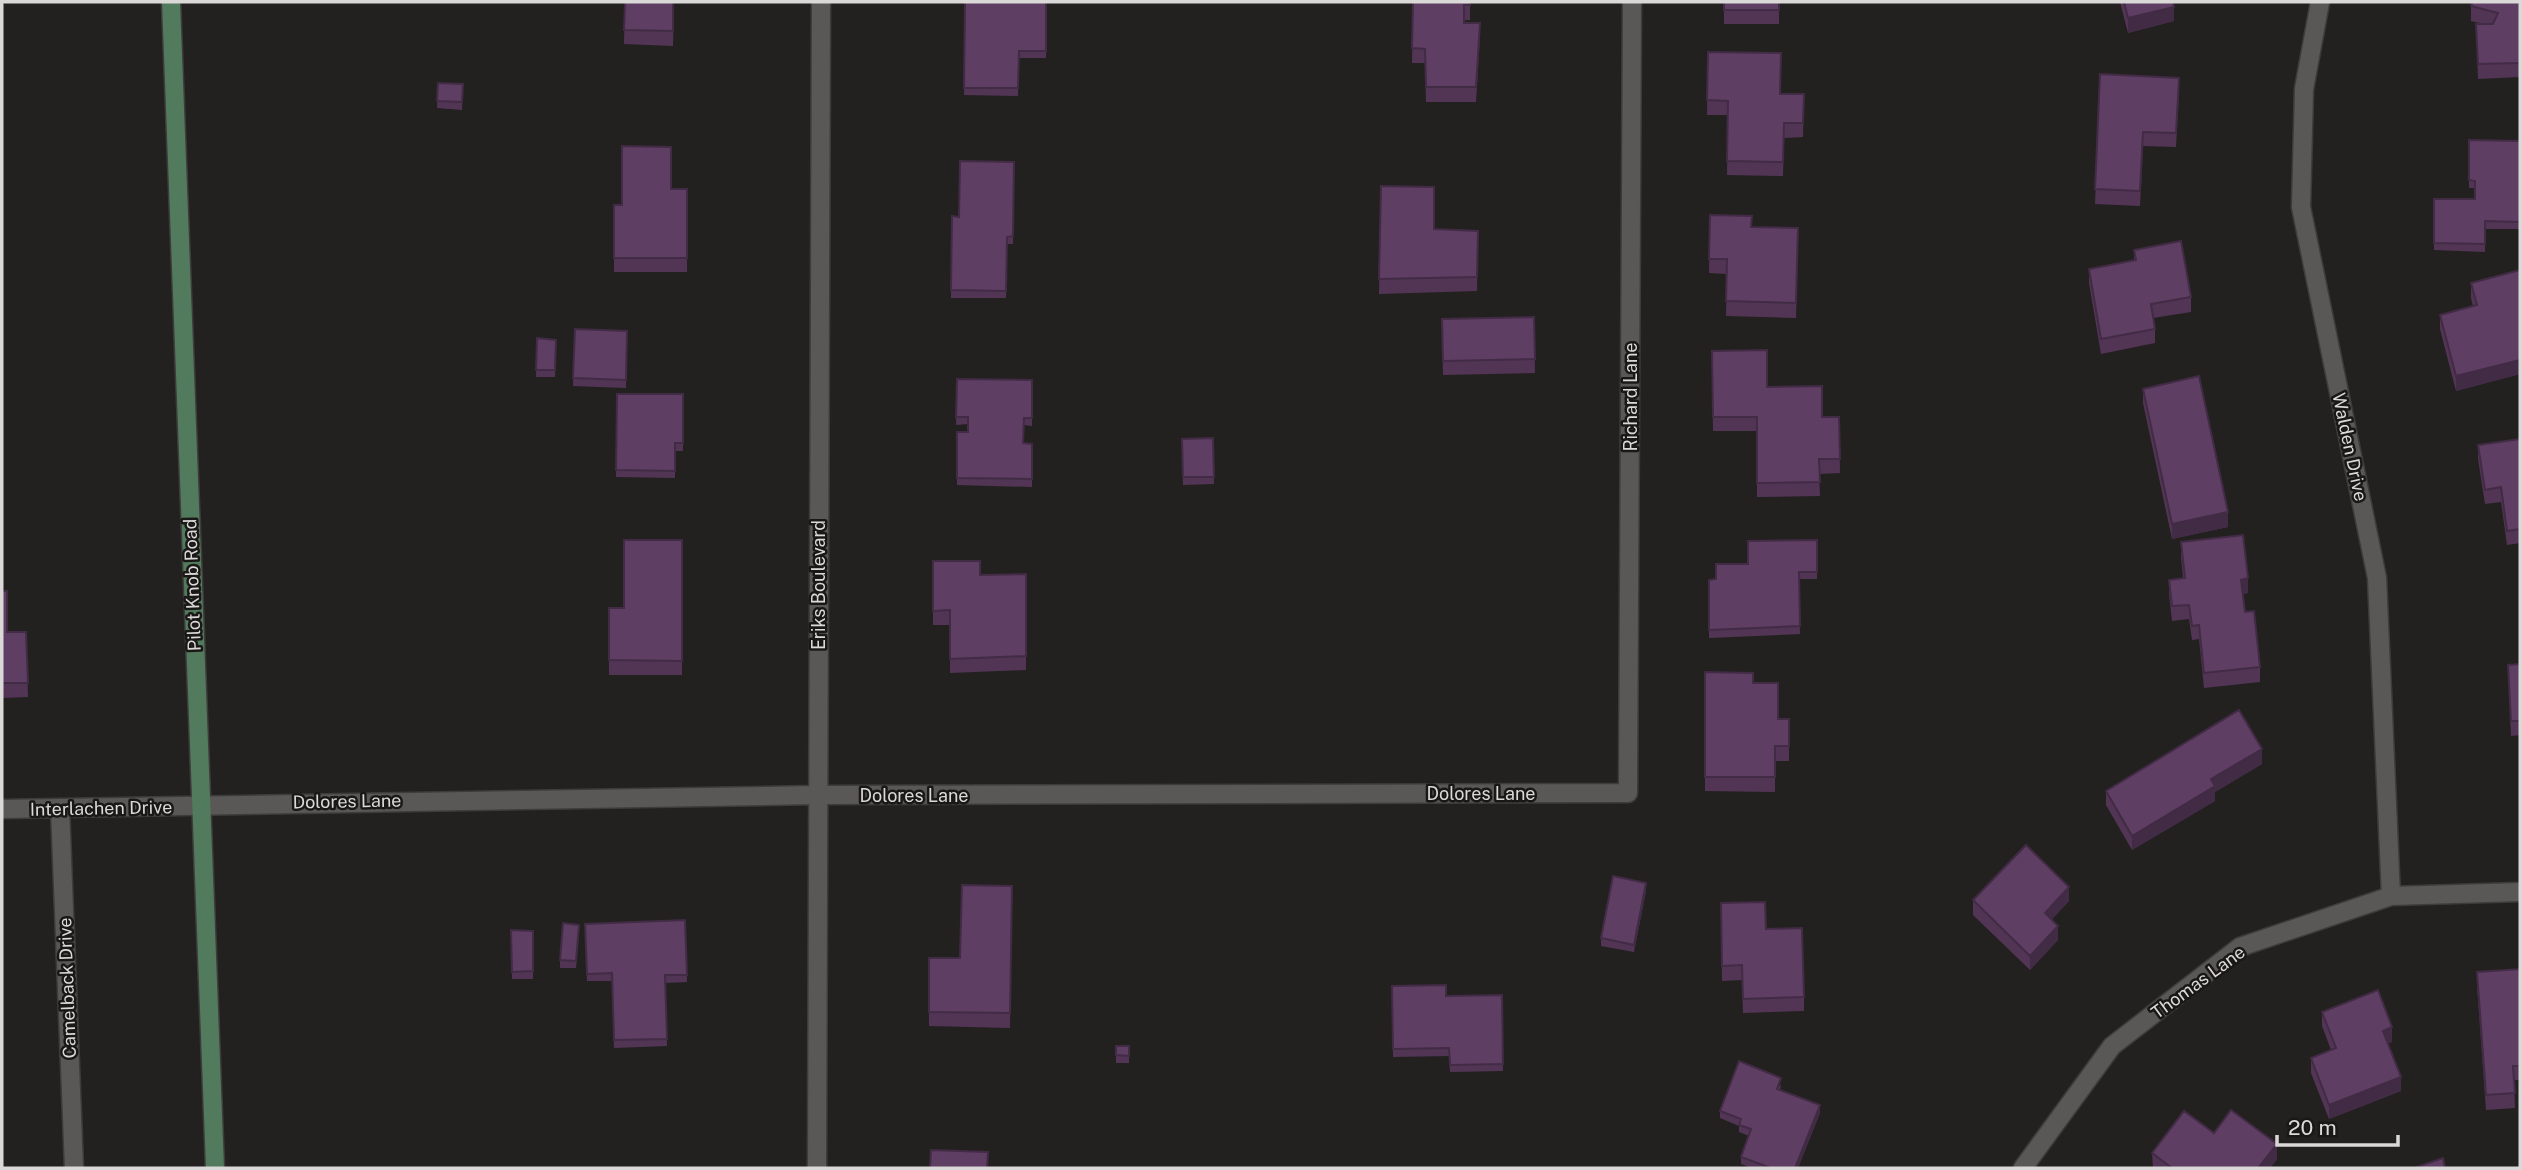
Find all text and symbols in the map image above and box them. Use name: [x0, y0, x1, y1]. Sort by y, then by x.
street label: Richard Lane: [1620, 342, 1641, 452]
street label: Walden Drive: [2328, 391, 2372, 503]
street label: Pilot Knob Road: [179, 518, 205, 652]
street label: Eriks Boulevard: [808, 520, 829, 650]
street label: Dolores Lane: [1427, 783, 1535, 804]
street label: Dolores Lane: [860, 785, 968, 806]
street label: Dolores Lane: [292, 790, 402, 812]
street label: Interlachen Drive: [30, 796, 172, 820]
street label: Camelback Drive: [54, 917, 80, 1059]
street label: Thomas Lane: [2147, 941, 2249, 1023]
scale bar: [2277, 1104, 2398, 1148]
text: 20 m: [2288, 1115, 2337, 1140]

